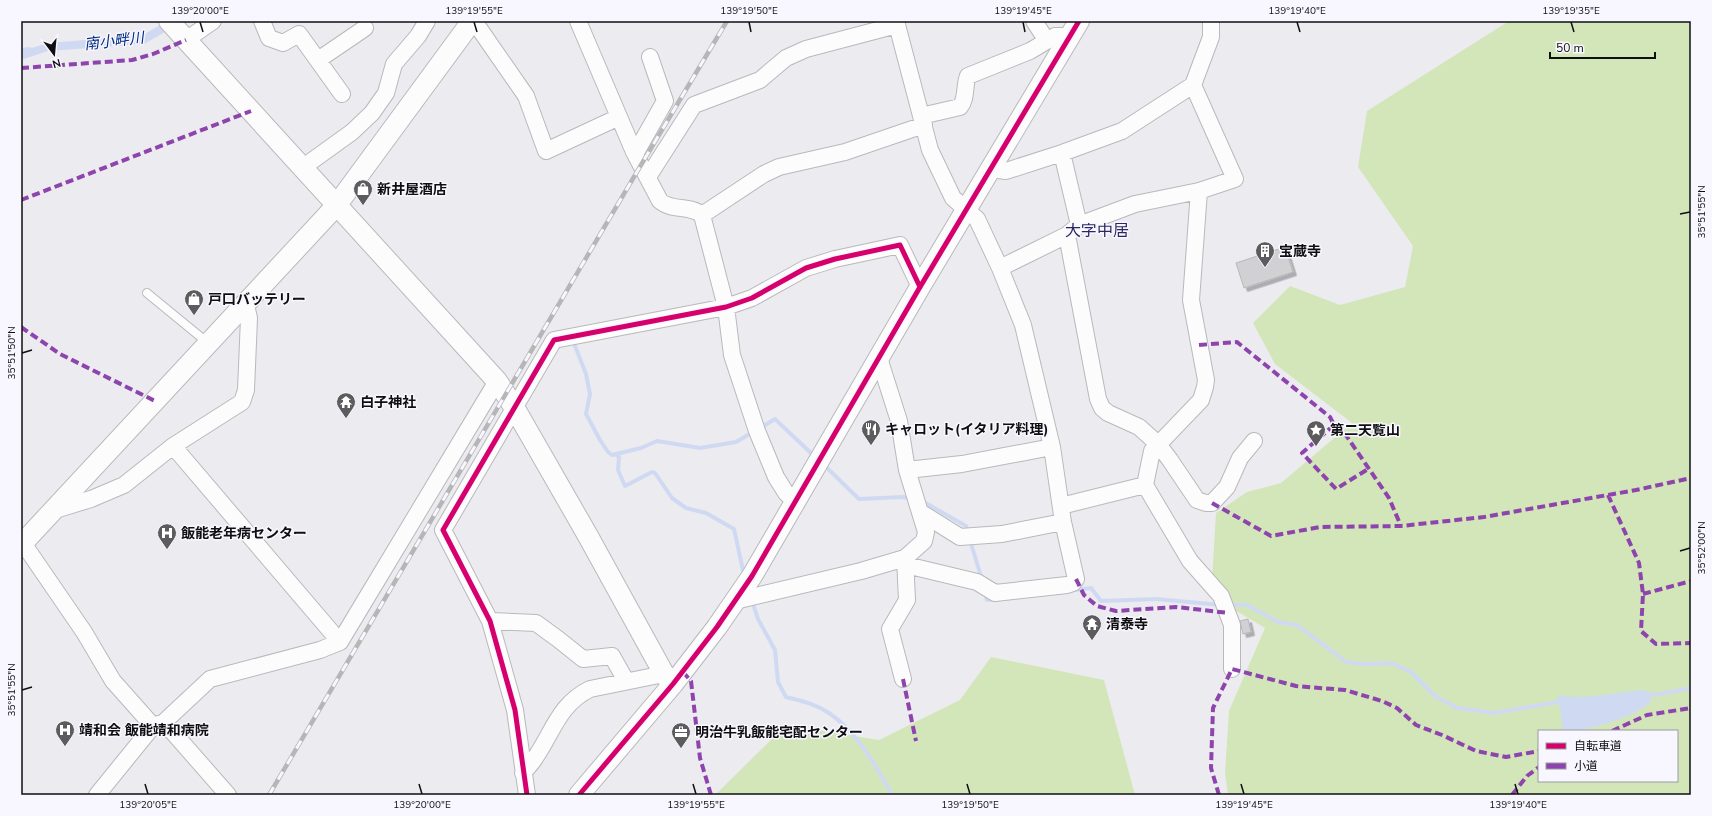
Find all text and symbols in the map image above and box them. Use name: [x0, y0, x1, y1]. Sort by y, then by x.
text: 139°20'00"E: [171, 4, 229, 18]
text: 139°19'55"E: [445, 4, 503, 18]
text: 139°19'50"E: [720, 4, 778, 18]
text: 139°19'45"E: [994, 4, 1052, 18]
text: 139°19'40"E: [1268, 4, 1326, 18]
text: 139°19'35"E: [1542, 4, 1600, 18]
water label: 南小畔川: [83, 27, 147, 55]
north arrow: [34, 34, 74, 74]
scale bar: [1550, 34, 1655, 60]
text: 50 m: [1556, 40, 1584, 56]
text: N: [51, 55, 63, 71]
shop icon: 新井屋酒店: [352, 178, 374, 206]
place label: 新井屋酒店: [377, 180, 447, 199]
text: 35°51'55"N: [1695, 185, 1709, 239]
district label: 大字中居: [1065, 220, 1129, 242]
building icon: 宝蔵寺: [1254, 240, 1276, 268]
place label: 宝蔵寺: [1279, 242, 1321, 261]
shop icon: 戸口バッテリー: [183, 288, 205, 316]
place label: 戸口バッテリー: [208, 290, 306, 309]
text: 35°51'50"N: [5, 326, 19, 380]
temple icon: 白子神社: [335, 391, 357, 419]
place label: 白子神社: [360, 393, 416, 412]
restaurant icon: キャロット(イタリア料理): [860, 418, 882, 446]
place icon: 第二天覧山: [1305, 419, 1327, 447]
place label: キャロット(イタリア料理): [885, 420, 1048, 439]
place label: 第二天覧山: [1330, 421, 1400, 440]
text: 35°52'00"N: [1695, 521, 1709, 575]
hospital icon: 飯能老年病センター: [156, 522, 178, 550]
place label: 飯能老年病センター: [181, 524, 307, 543]
temple icon: 清泰寺: [1081, 613, 1103, 641]
place label: 清泰寺: [1106, 615, 1148, 634]
text: 35°51'55"N: [5, 663, 19, 717]
hospital icon: 靖和会 飯能靖和病院: [54, 719, 76, 747]
place label: 靖和会 飯能靖和病院: [79, 721, 209, 740]
office icon: 明治牛乳飯能宅配センター: [670, 721, 692, 749]
place label: 明治牛乳飯能宅配センター: [695, 723, 863, 742]
legend: [1538, 730, 1678, 782]
text: 自転車道: [1574, 738, 1622, 754]
text: 小道: [1574, 758, 1598, 774]
text: 139°20'05"E: [119, 798, 177, 812]
text: 139°20'00"E: [393, 798, 451, 812]
text: 139°19'55"E: [667, 798, 725, 812]
text: 139°19'50"E: [941, 798, 999, 812]
text: 139°19'45"E: [1215, 798, 1273, 812]
text: 139°19'40"E: [1489, 798, 1547, 812]

